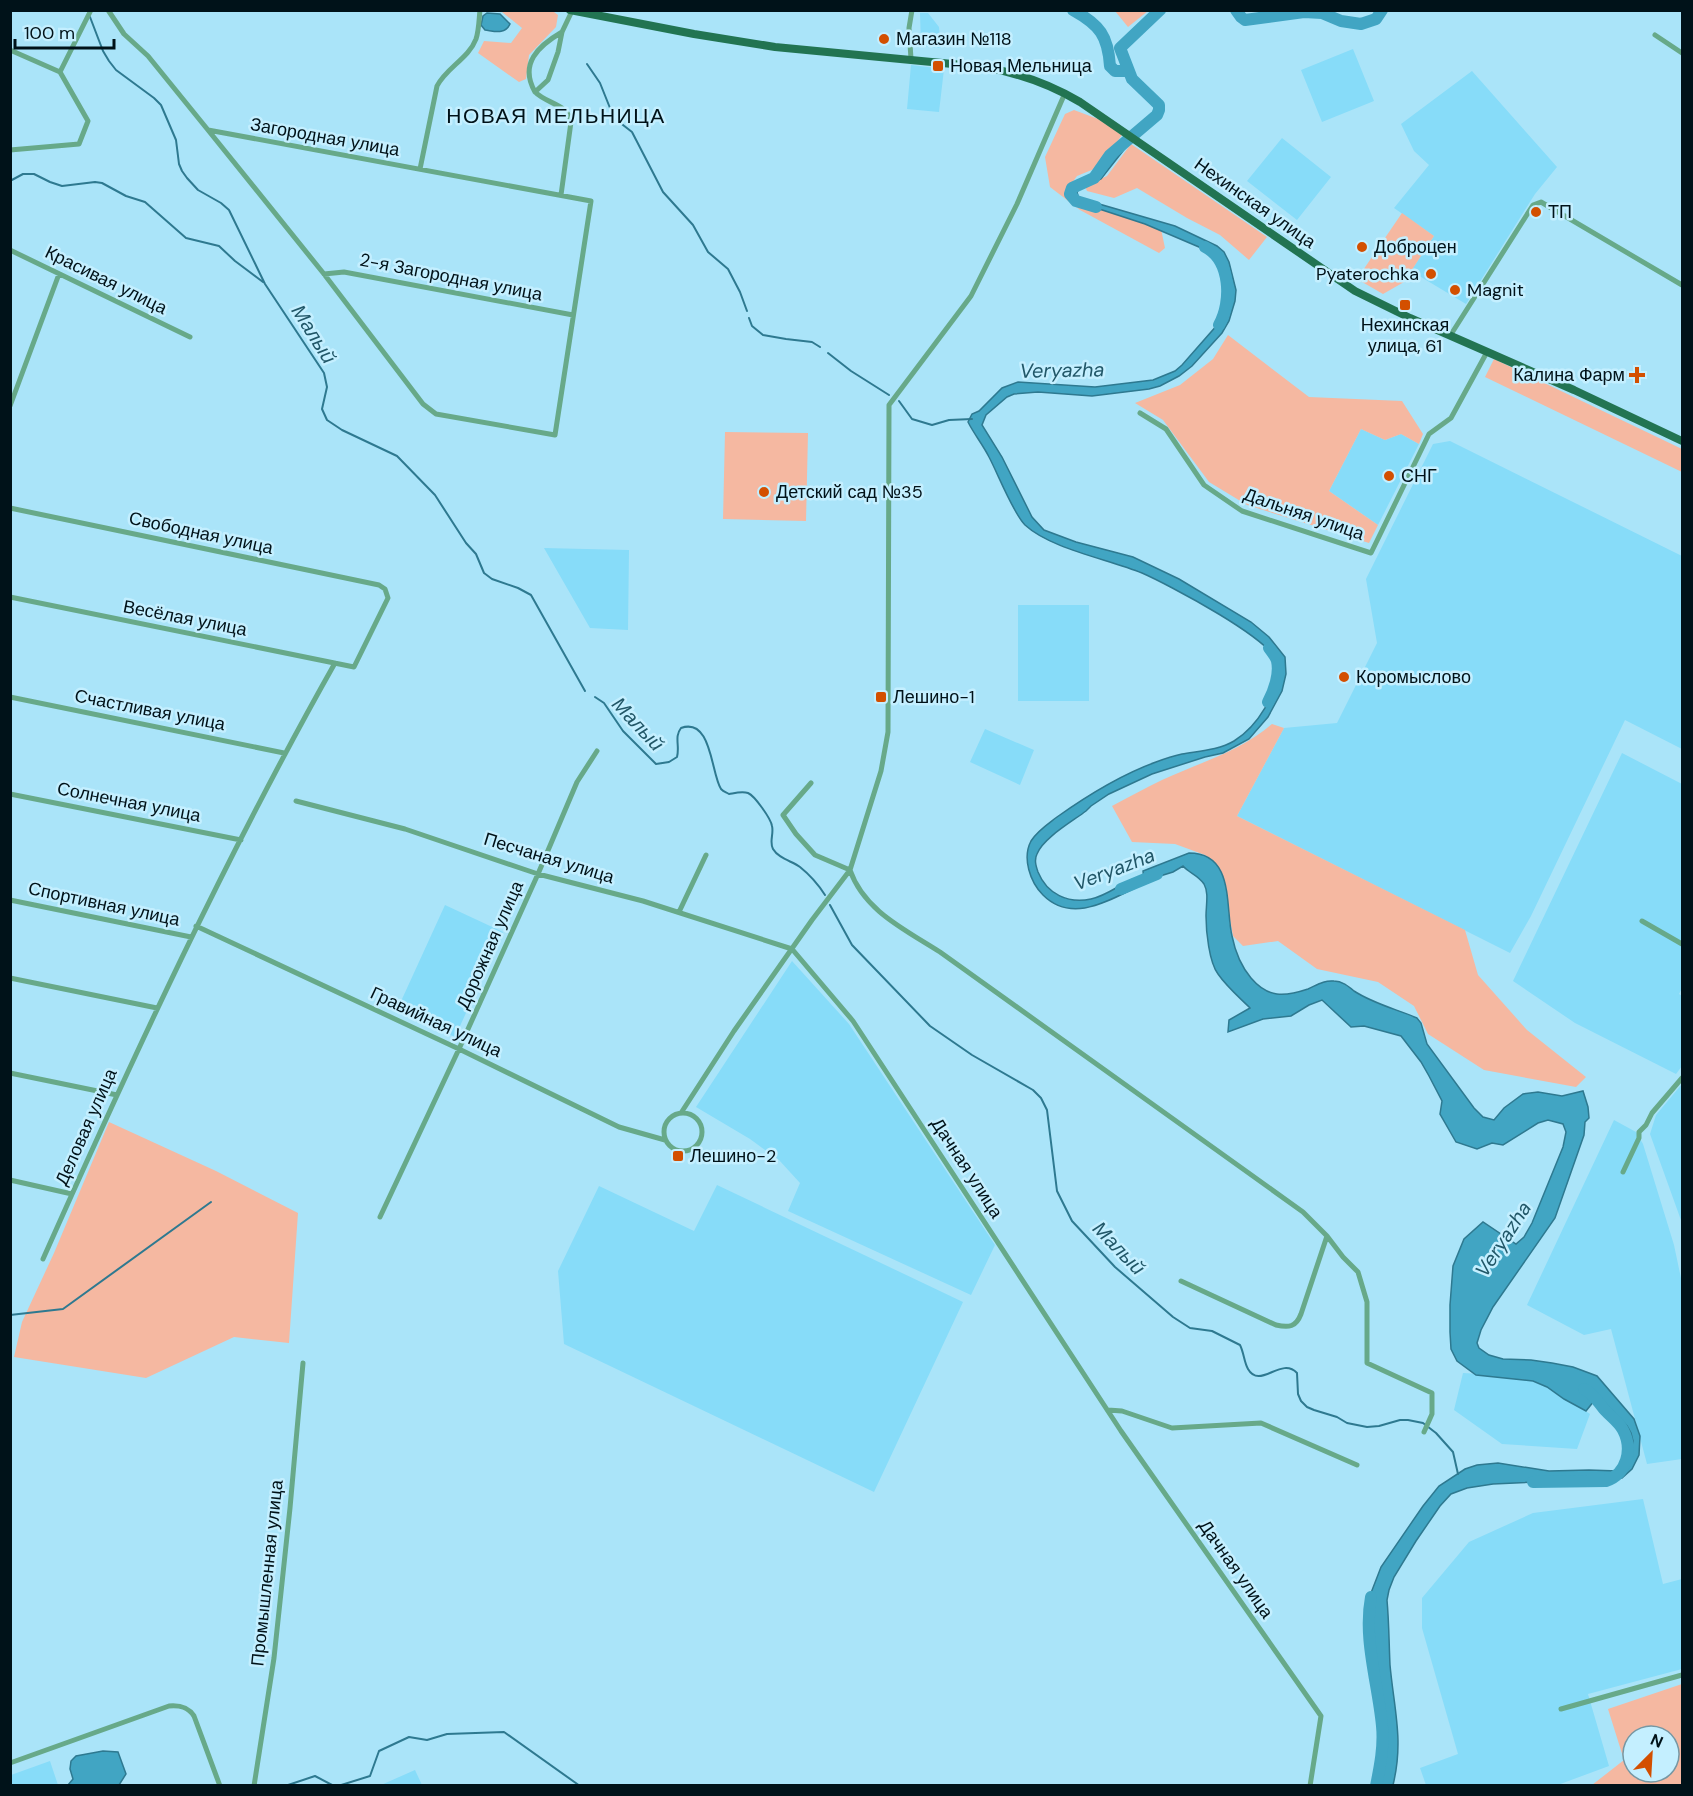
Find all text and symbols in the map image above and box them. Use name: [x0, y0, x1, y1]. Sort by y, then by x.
scale bar: [15, 12, 114, 50]
text: 100 m: [24, 21, 75, 45]
place label: Магазин №118: [896, 27, 1012, 51]
marker: Магазин №118: [877, 32, 891, 46]
place label: Новая Мельница: [950, 54, 1093, 78]
marker: Новая Мельница: [931, 59, 945, 73]
district label: НОВАЯ МЕЛЬНИЦА: [446, 102, 666, 130]
street label: Загородная улица: [248, 112, 402, 162]
street label: Нехинская улица: [1190, 152, 1321, 254]
place label: ТП: [1548, 200, 1572, 224]
marker: ТП: [1529, 205, 1543, 219]
place label: Доброцен: [1374, 235, 1457, 259]
street label: Красивая улица: [41, 240, 172, 320]
marker: Доброцен: [1355, 240, 1369, 254]
street label: 2-я Загородная улица: [358, 247, 545, 307]
place label: Pyaterochka: [1316, 262, 1419, 286]
marker: Pyaterochka: [1424, 267, 1438, 281]
place label: Magnit: [1467, 278, 1524, 302]
marker: Magnit: [1448, 283, 1462, 297]
marker: Нехинская улица, 61: [1398, 298, 1412, 312]
water label: Малый: [286, 300, 342, 368]
place label: Нехинская улица, 61: [1361, 313, 1449, 358]
water label: Veryazha: [1019, 356, 1105, 384]
place label: Калина Фарм: [1513, 363, 1625, 387]
marker: Калина Фарм: [1630, 368, 1644, 382]
place label: СНГ: [1401, 464, 1437, 488]
marker: СНГ: [1382, 469, 1396, 483]
place label: Детский сад №35: [776, 480, 923, 504]
street label: Дальняя улица: [1241, 482, 1368, 546]
marker: Детский сад №35: [757, 485, 771, 499]
street label: Свободная улица: [127, 506, 276, 560]
street label: Весёлая улица: [121, 594, 250, 642]
place label: Коромыслово: [1356, 665, 1471, 689]
marker: Коромыслово: [1337, 670, 1351, 684]
street label: Счастливая улица: [73, 684, 228, 737]
place label: Лешино-1: [893, 685, 975, 709]
marker: Лешино-1: [874, 690, 888, 704]
water label: Малый: [606, 691, 670, 757]
street label: Солнечная улица: [55, 776, 204, 828]
street label: Песчаная улица: [481, 827, 618, 890]
water label: Veryazha: [1070, 842, 1158, 896]
street label: Спортивная улица: [26, 876, 183, 932]
street label: Дорожная улица: [451, 876, 529, 1013]
street label: Гравийная улица: [366, 981, 506, 1063]
street label: Деловая улица: [49, 1064, 123, 1189]
street label: Дачная улица: [926, 1113, 1009, 1224]
place label: Лешино-2: [690, 1144, 776, 1168]
marker: Лешино-2: [671, 1149, 685, 1163]
water label: Veryazha: [1469, 1196, 1537, 1282]
water label: Малый: [1087, 1216, 1151, 1280]
street label: Промышленная улица: [245, 1478, 289, 1667]
street label: Дачная улица: [1193, 1515, 1279, 1624]
north arrow: [1621, 1724, 1681, 1784]
text: N: [1647, 1729, 1666, 1753]

